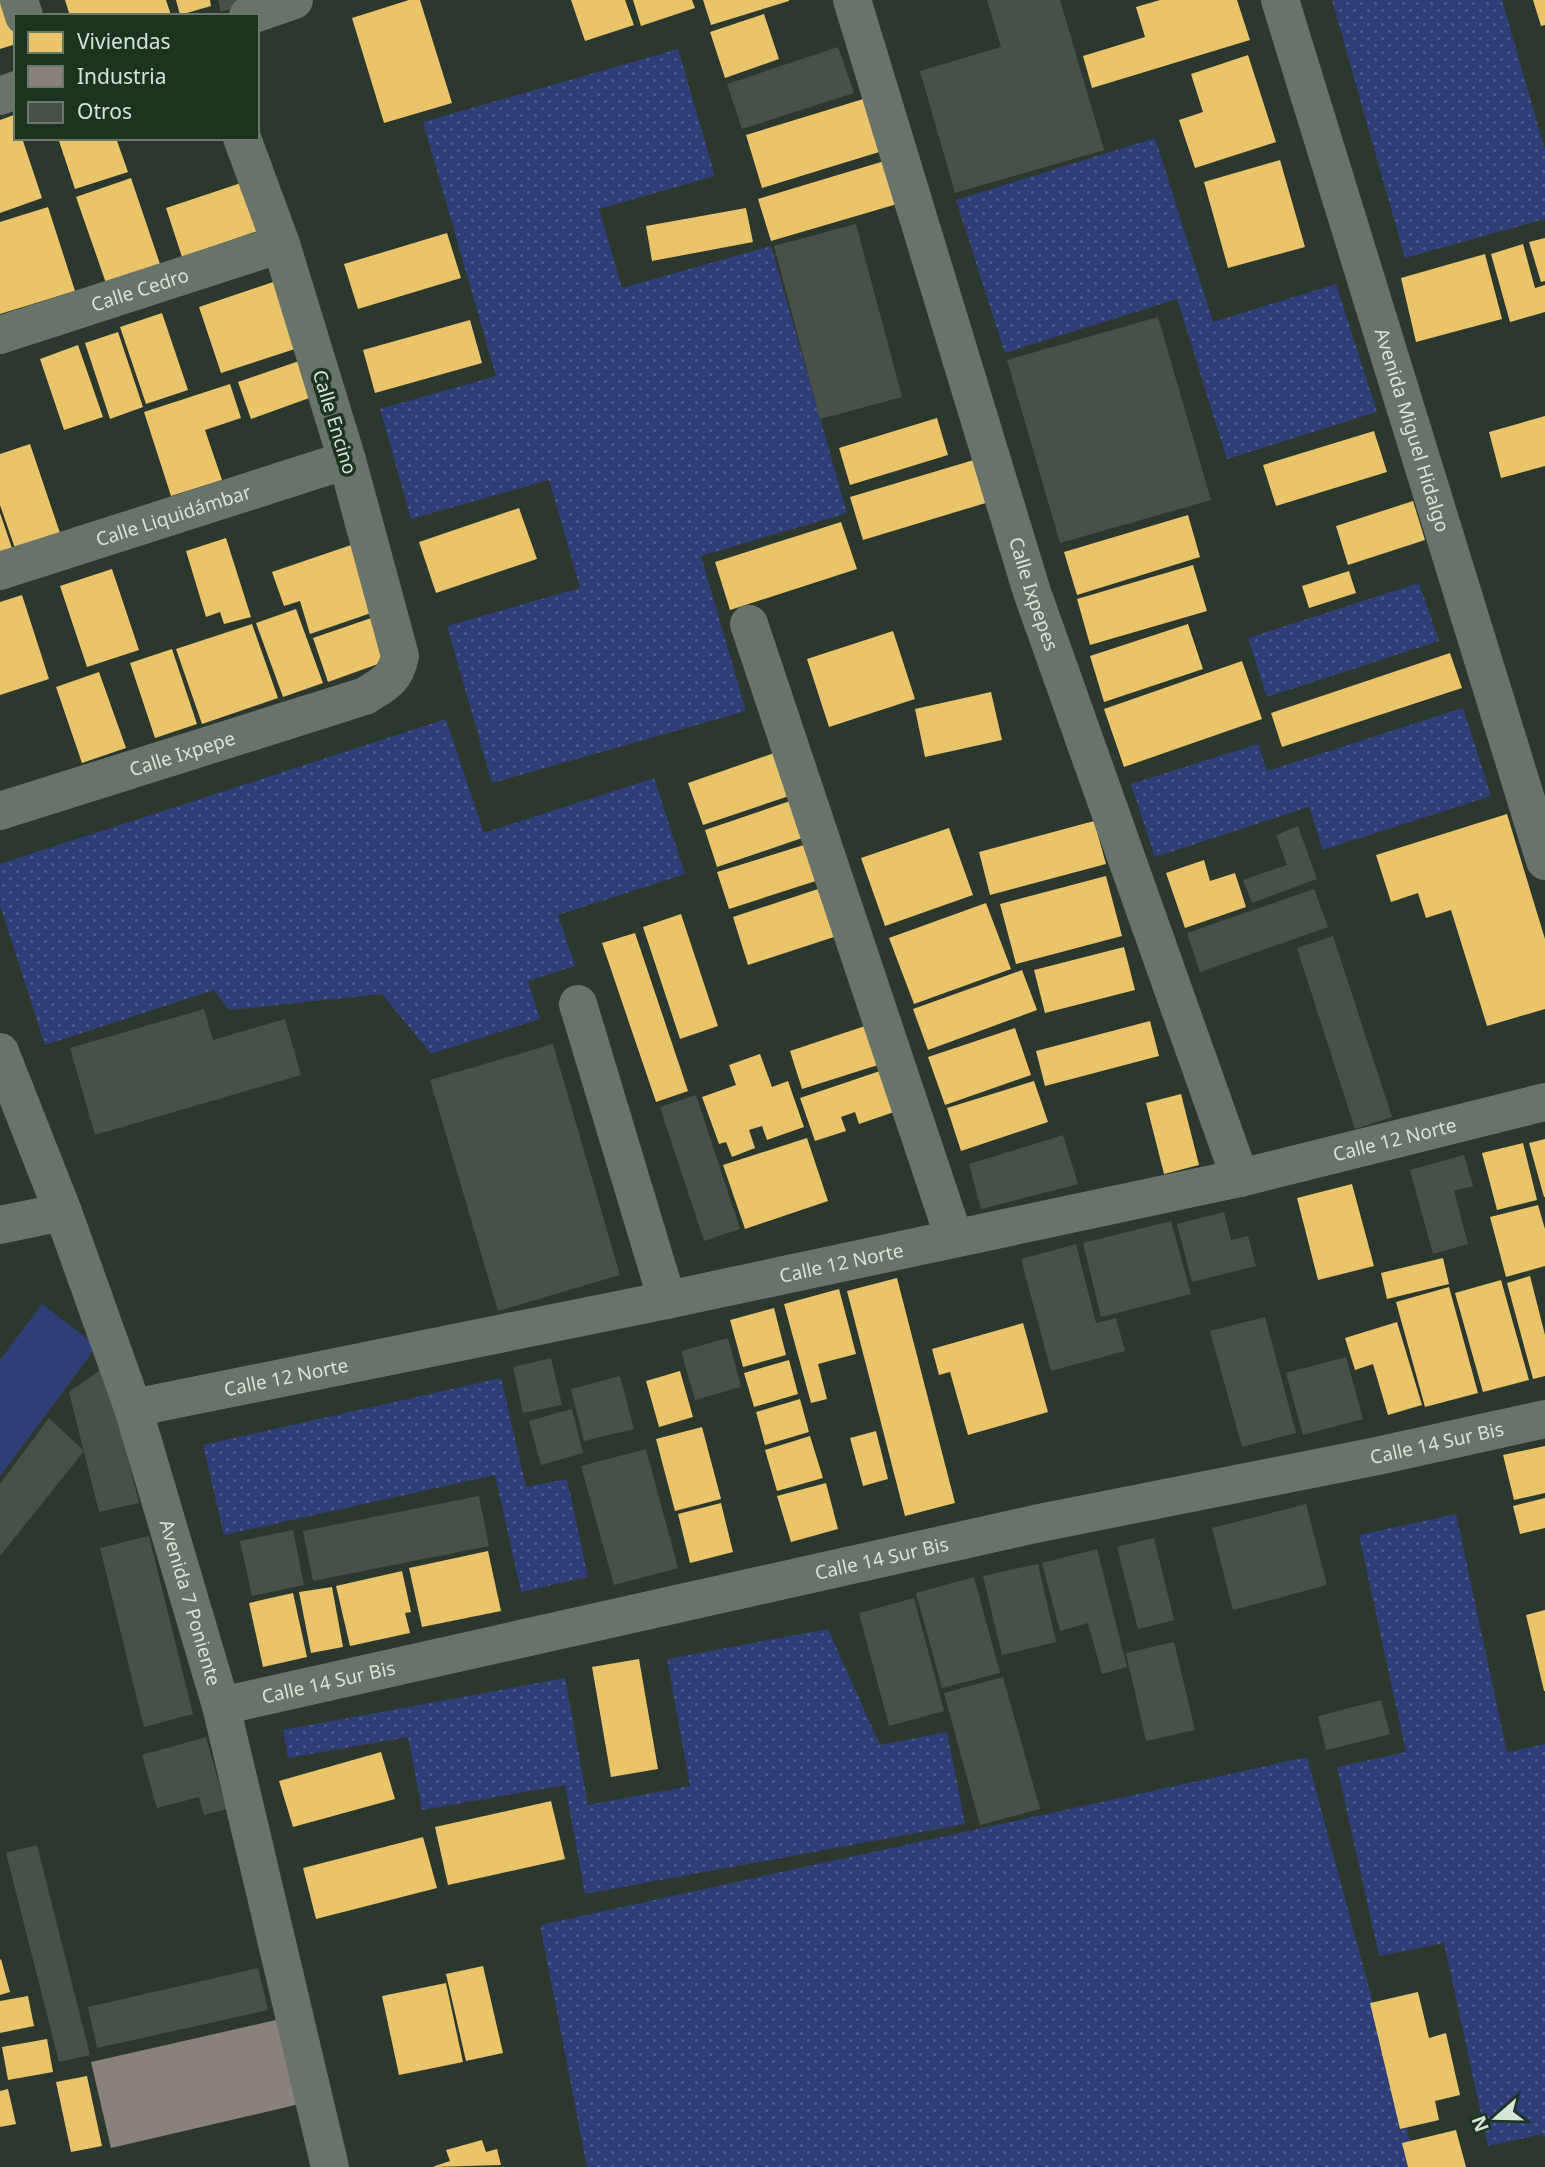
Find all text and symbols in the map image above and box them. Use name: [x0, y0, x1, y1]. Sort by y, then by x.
legend: [14, 14, 259, 140]
text: Viviendas: [77, 27, 171, 55]
text: Industria: [77, 62, 167, 90]
text: Otros: [77, 97, 132, 125]
street label: Calle Cedro: [88, 262, 192, 318]
street label: Avenida Miguel Hidalgo: [1369, 325, 1456, 535]
street label: Calle Encino: [307, 367, 363, 477]
street label: Calle Liquidámbar: [92, 478, 254, 553]
street label: Calle Ixpepes: [1003, 534, 1065, 654]
street label: Calle Ixpepe: [126, 725, 238, 782]
street label: Calle 12 Norte: [1330, 1112, 1459, 1167]
street label: Calle 12 Norte: [777, 1237, 906, 1289]
street label: Calle 12 Norte: [221, 1352, 350, 1402]
street label: Calle 14 Sur Bis: [1368, 1415, 1506, 1470]
street label: Avenida 7 Poniente: [154, 1516, 227, 1689]
street label: Calle 14 Sur Bis: [812, 1531, 951, 1586]
street label: Calle 14 Sur Bis: [259, 1654, 398, 1710]
north arrow: [1461, 2083, 1531, 2153]
text: N: [1465, 2112, 1495, 2136]

